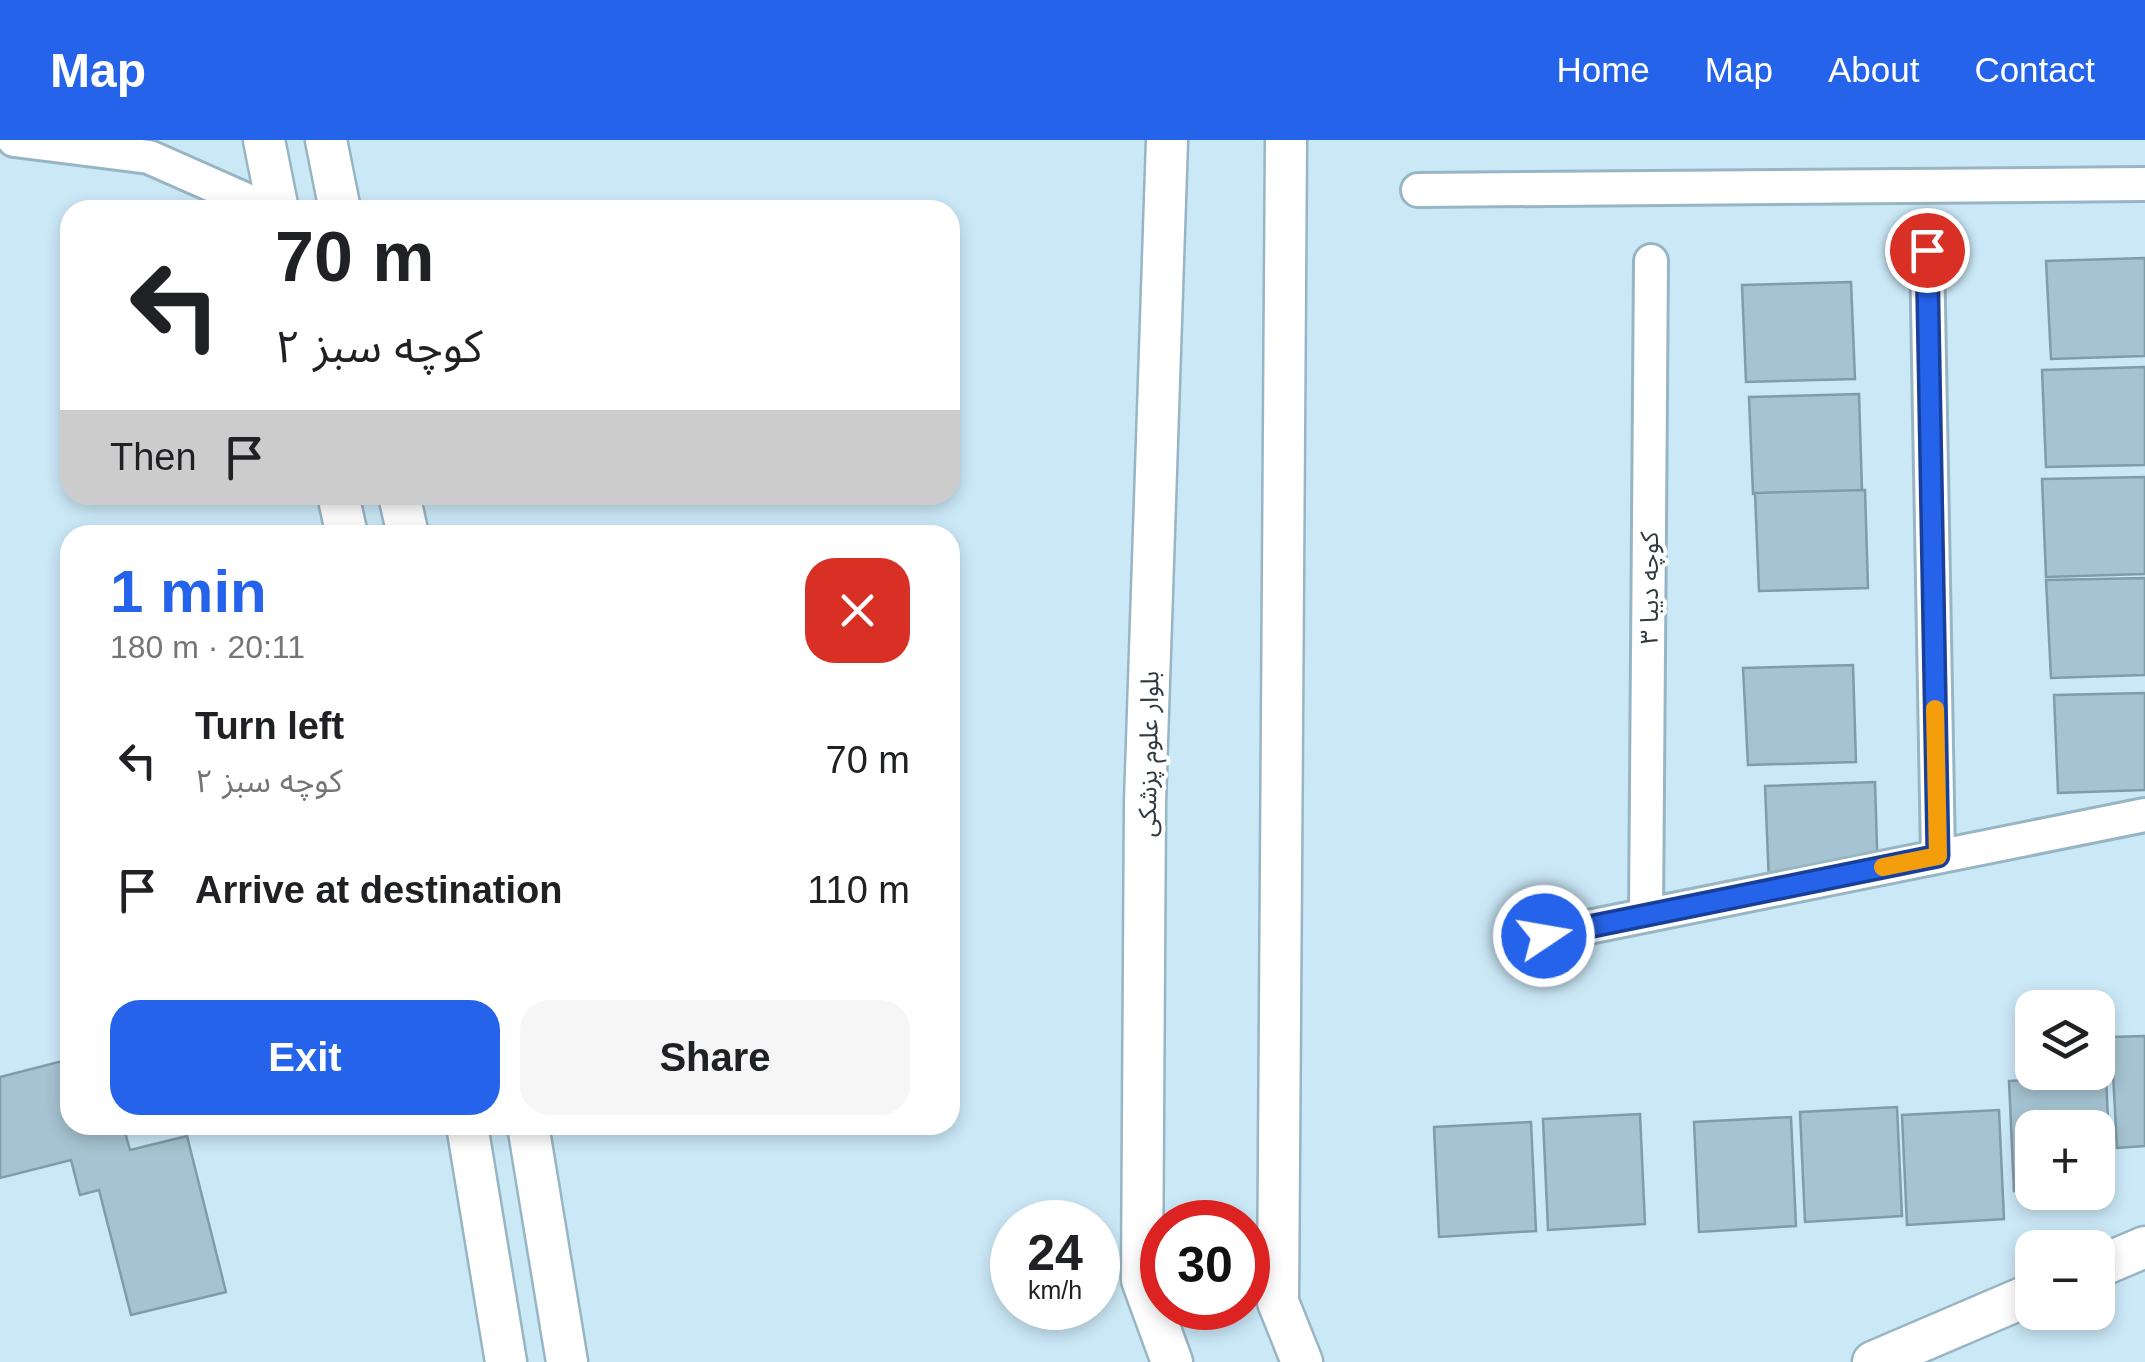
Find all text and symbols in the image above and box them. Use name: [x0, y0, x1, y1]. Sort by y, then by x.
text: Map: [50, 44, 146, 97]
text: Home: [1556, 50, 1650, 89]
text: Map: [1705, 50, 1773, 89]
text: About: [1828, 50, 1919, 89]
text: Contact: [1974, 50, 2095, 89]
pin: [1885, 208, 1970, 293]
text: 70 m: [275, 218, 435, 296]
icon: arrive: [1900, 223, 1955, 278]
icon: left: [110, 240, 240, 370]
text: کوچه سبز ۲: [275, 321, 482, 372]
icon: arrive: [217, 430, 272, 485]
text: Then: [110, 436, 197, 478]
street label: کوچه دیبا ۳: [1635, 531, 1665, 644]
text: 1 min: [110, 558, 267, 625]
button: close: [805, 558, 910, 663]
text: 180 m · 20:11: [110, 629, 305, 665]
street label: بلوار علوم پزشکی: [1133, 671, 1169, 838]
text: Turn left: [195, 705, 344, 747]
icon: left: [110, 733, 165, 788]
text: 70 m: [826, 739, 910, 781]
text: کوچه سبز ۲: [195, 763, 343, 799]
icon: arrive: [110, 863, 165, 918]
text: Arrive at destination: [195, 869, 562, 911]
text: 110 m: [807, 869, 910, 911]
position arrow: [1492, 884, 1596, 988]
map controls: [2015, 990, 2115, 1330]
button: layers: [2015, 990, 2115, 1090]
button: Exit: [110, 1000, 500, 1115]
button: Share: [520, 1000, 910, 1115]
button: +: [2015, 1110, 2115, 1210]
speed limit sign: 30: [1140, 1200, 1270, 1330]
text: 24: [1027, 1225, 1083, 1281]
button: −: [2015, 1230, 2115, 1330]
text: km/h: [1028, 1276, 1082, 1304]

